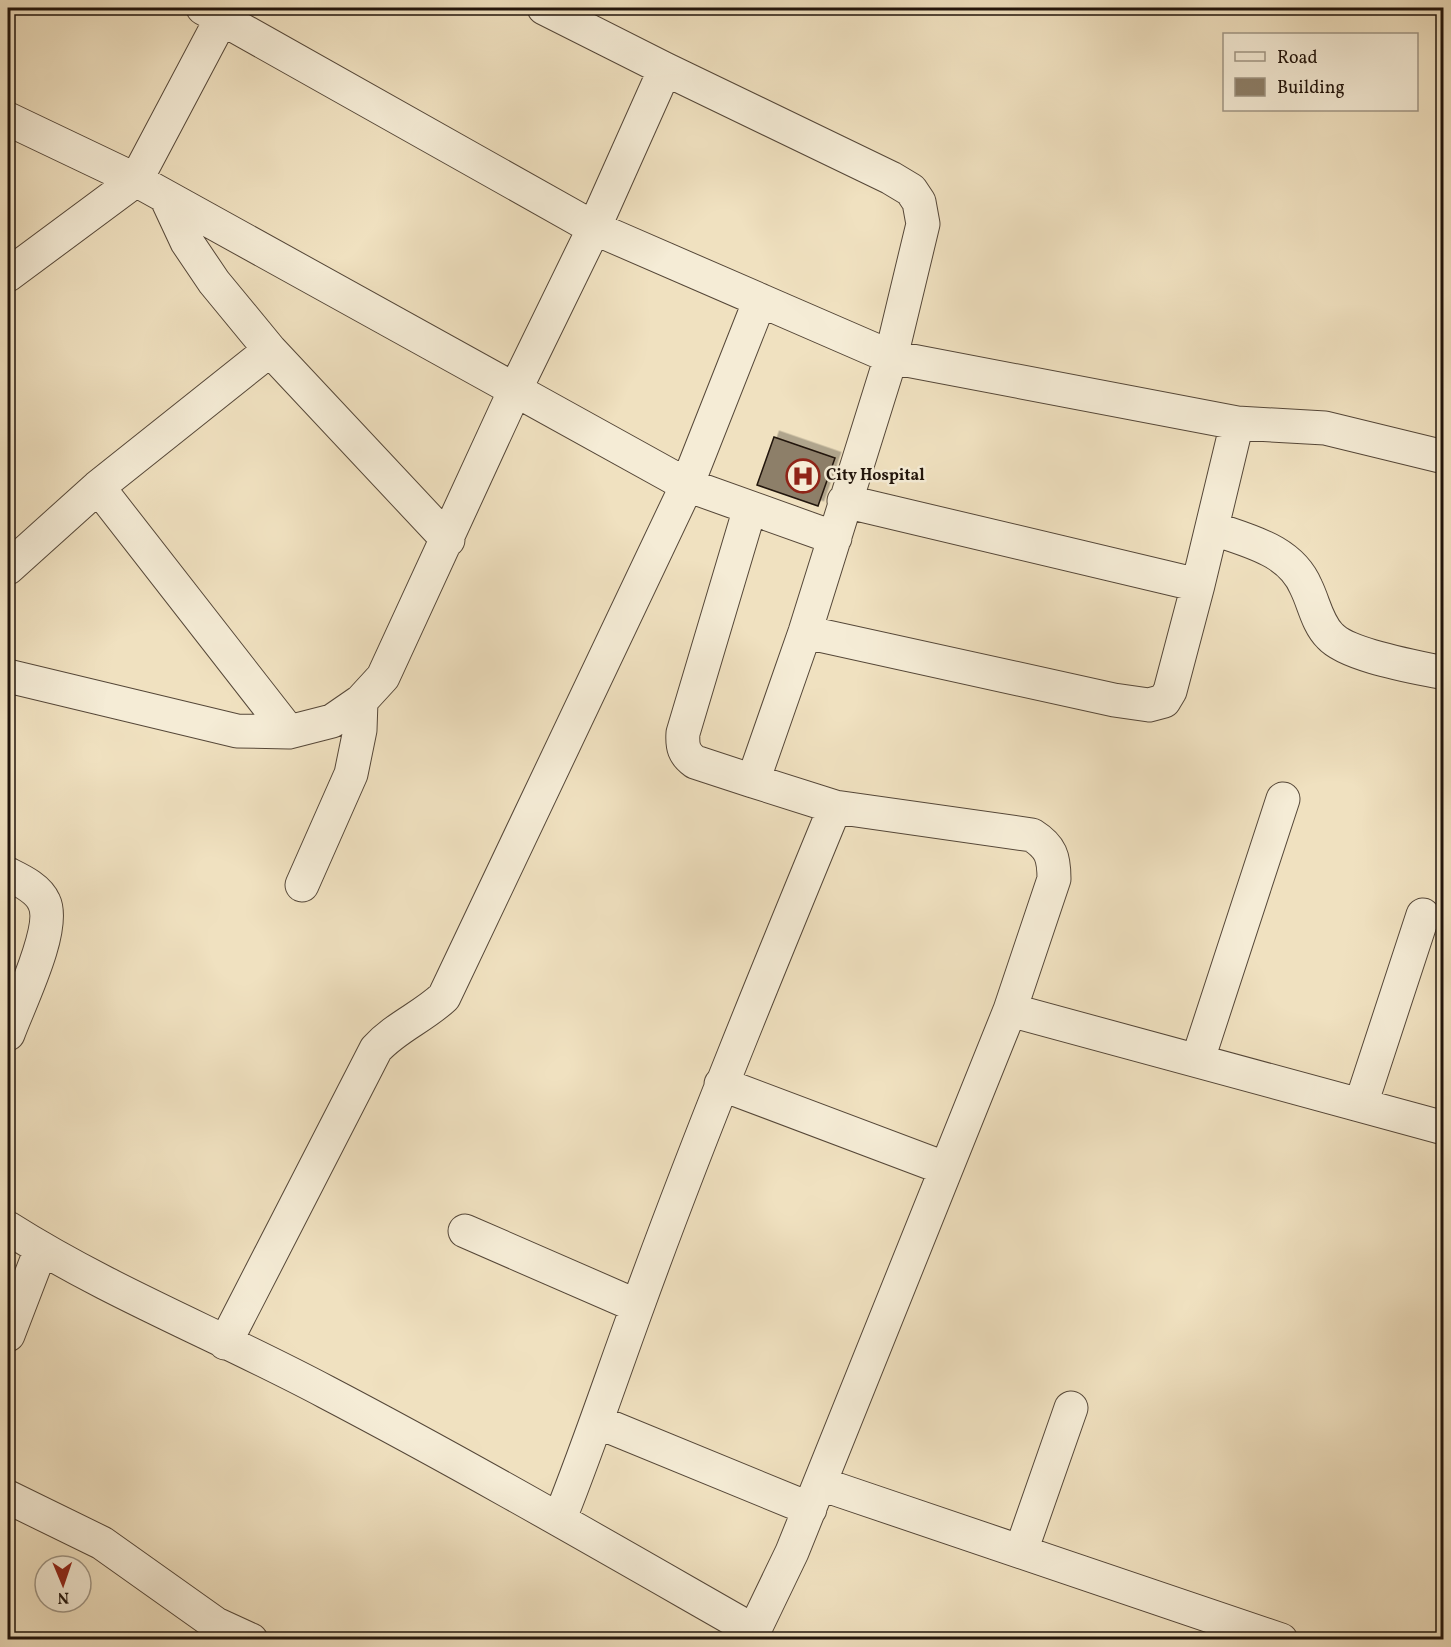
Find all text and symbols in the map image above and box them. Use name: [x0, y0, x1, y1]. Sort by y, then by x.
legend: [1223, 33, 1418, 111]
text: Road: [1277, 46, 1318, 71]
text: Building: [1277, 76, 1345, 101]
hospital icon: City Hospital: [785, 458, 821, 494]
place label: City Hospital: [826, 465, 925, 487]
north arrow: [33, 1554, 93, 1614]
text: N: [57, 1586, 70, 1608]

